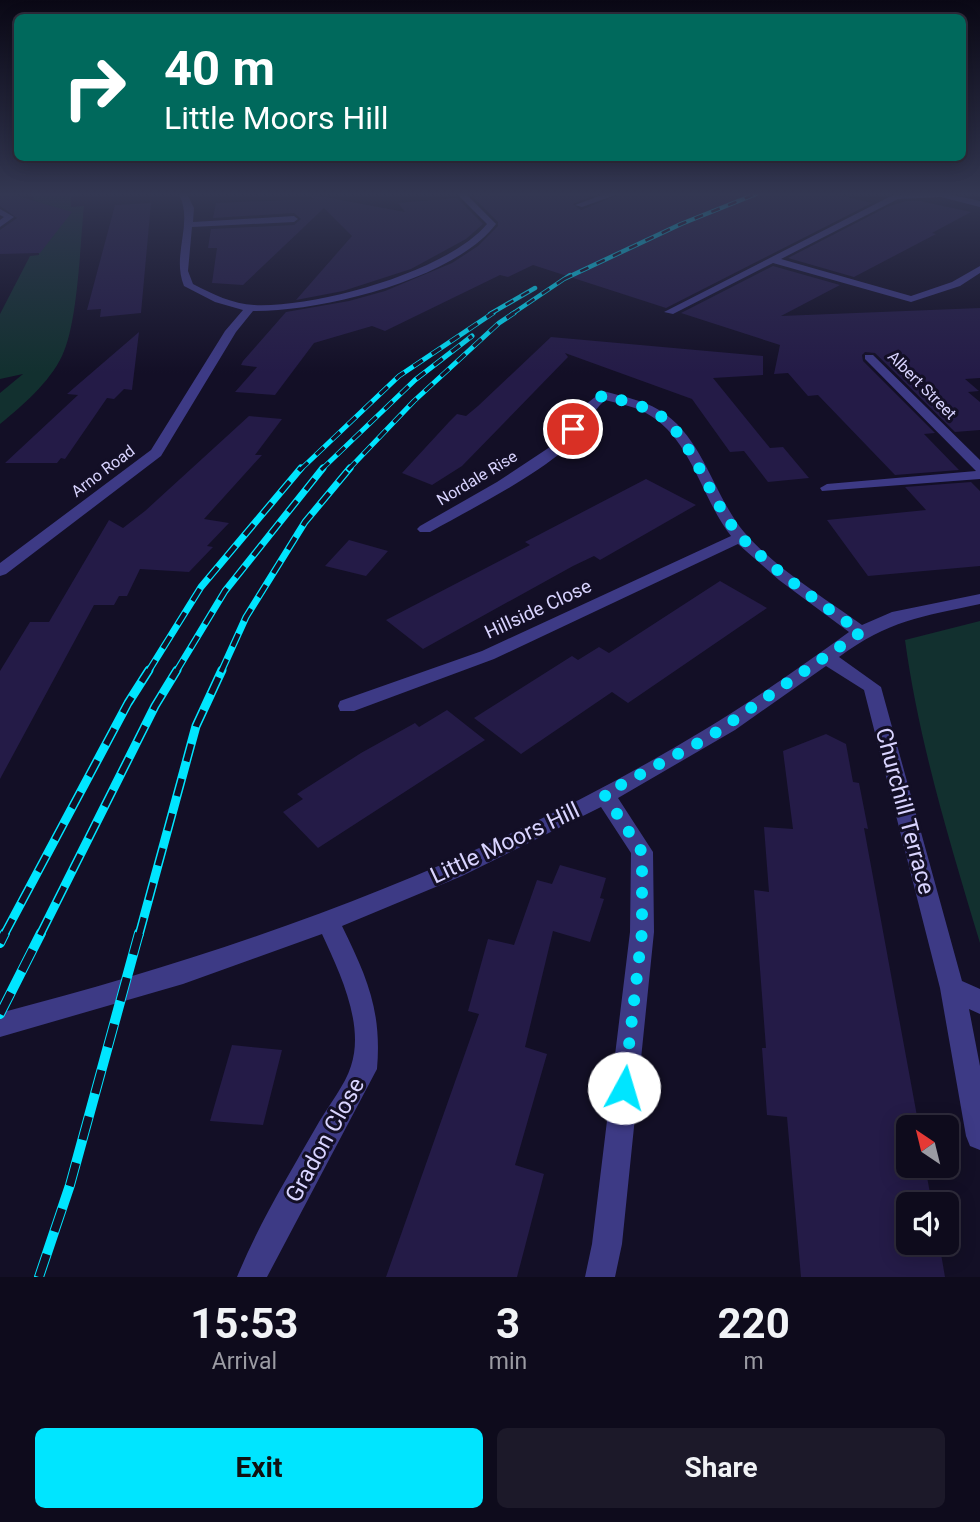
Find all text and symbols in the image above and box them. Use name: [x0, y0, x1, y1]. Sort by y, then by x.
text: 40 m: [164, 40, 275, 97]
icon: right: [49, 42, 140, 133]
text: Little Moors Hill: [164, 99, 389, 137]
street label: Albert Street: [884, 347, 960, 423]
pin: [543, 399, 603, 459]
icon: arrive: [554, 410, 592, 448]
street label: Arno Road: [68, 441, 138, 501]
street label: Nordale Rise: [433, 447, 521, 509]
street label: Hillside Close: [481, 574, 595, 644]
street label: Churchill Terrace: [870, 725, 940, 897]
street label: Little Moors Hill: [426, 797, 584, 889]
position arrow: [587, 1051, 661, 1125]
street label: Gradon Close: [280, 1073, 370, 1207]
north arrow: [896, 1115, 959, 1178]
map controls: [896, 1115, 959, 1255]
button: sound: [896, 1192, 959, 1255]
text: 15:53: [190, 1299, 298, 1348]
text: 3: [496, 1299, 520, 1348]
text: 220: [717, 1299, 790, 1348]
text: Arrival: [212, 1348, 277, 1375]
text: min: [489, 1348, 527, 1375]
text: m: [744, 1348, 764, 1375]
button: Exit: [35, 1428, 483, 1508]
button: Share: [497, 1428, 945, 1508]

